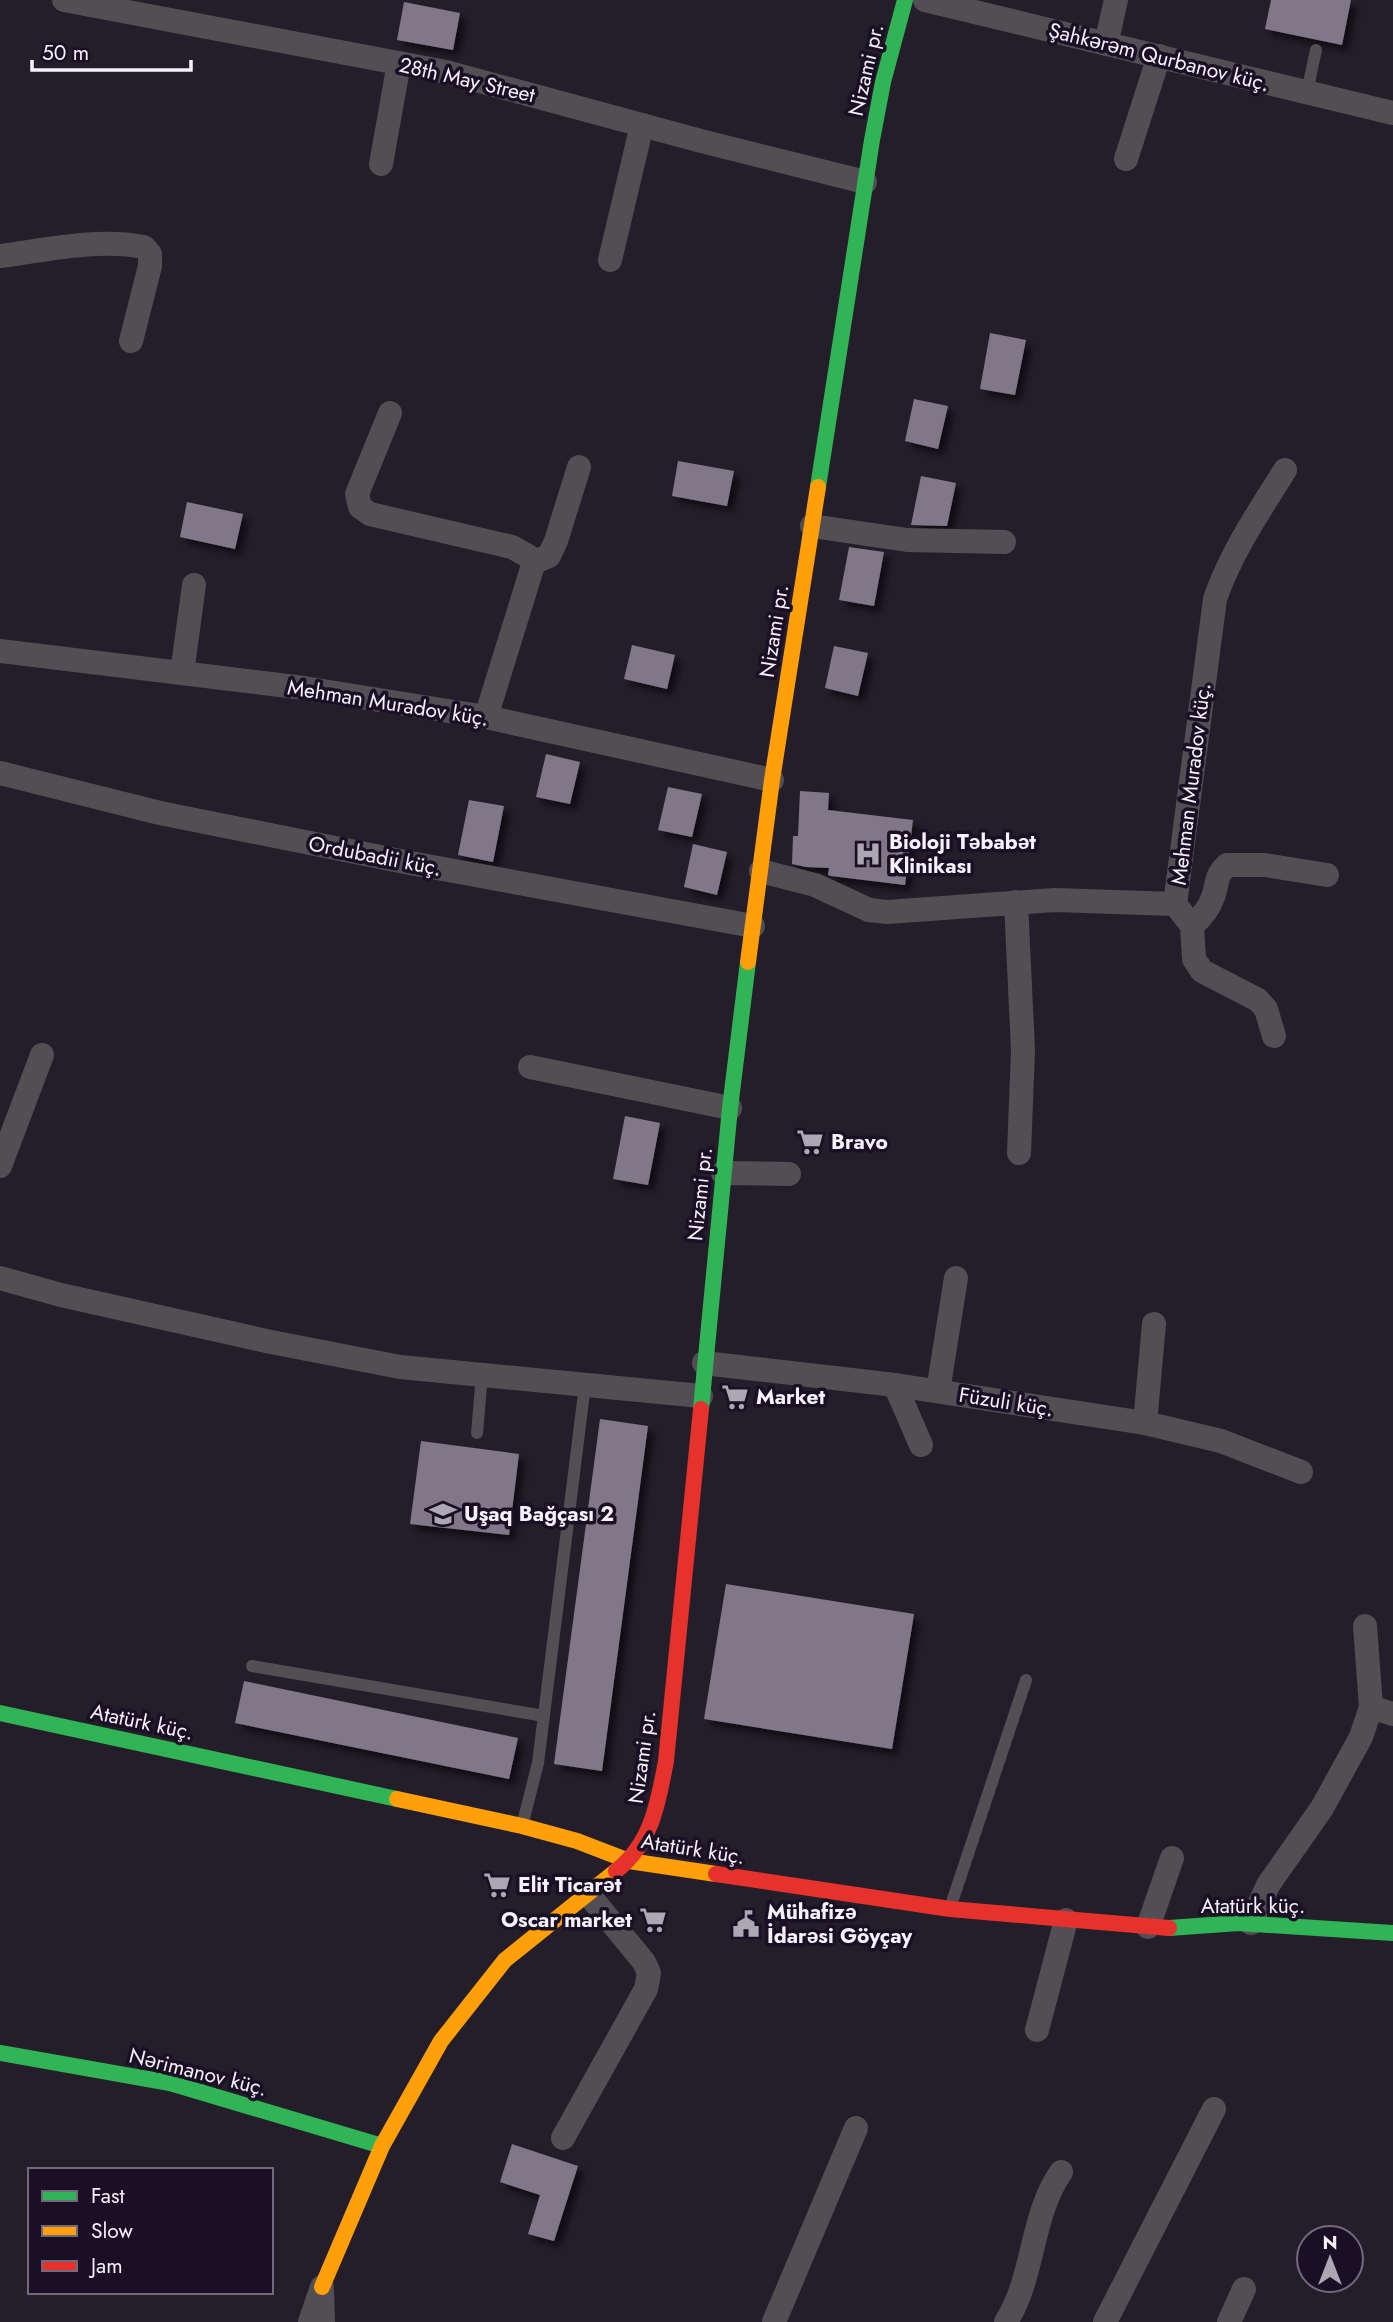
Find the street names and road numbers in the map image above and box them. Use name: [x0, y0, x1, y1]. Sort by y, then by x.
street label: Şahkərəm Qurbanov küç.: [1046, 15, 1272, 99]
street label: Nizami pr.: [841, 21, 891, 119]
street label: 28th May Street: [396, 50, 538, 110]
street label: Nizami pr.: [752, 582, 796, 680]
street label: Mehman Muradov küç.: [285, 672, 491, 734]
street label: Mehman Muradov küç.: [1164, 681, 1218, 887]
street label: Ordubadii küç.: [306, 828, 444, 884]
street label: Nizami pr.: [680, 1146, 720, 1242]
street label: Füzuli küç.: [957, 1380, 1055, 1424]
street label: Atatürk küç.: [88, 1696, 196, 1748]
street label: Nizami pr.: [621, 1708, 663, 1806]
street label: Atatürk küç.: [639, 1826, 747, 1872]
street label: Atatürk küç.: [1201, 1891, 1305, 1921]
street label: Nərimanov küç.: [126, 2040, 270, 2104]

